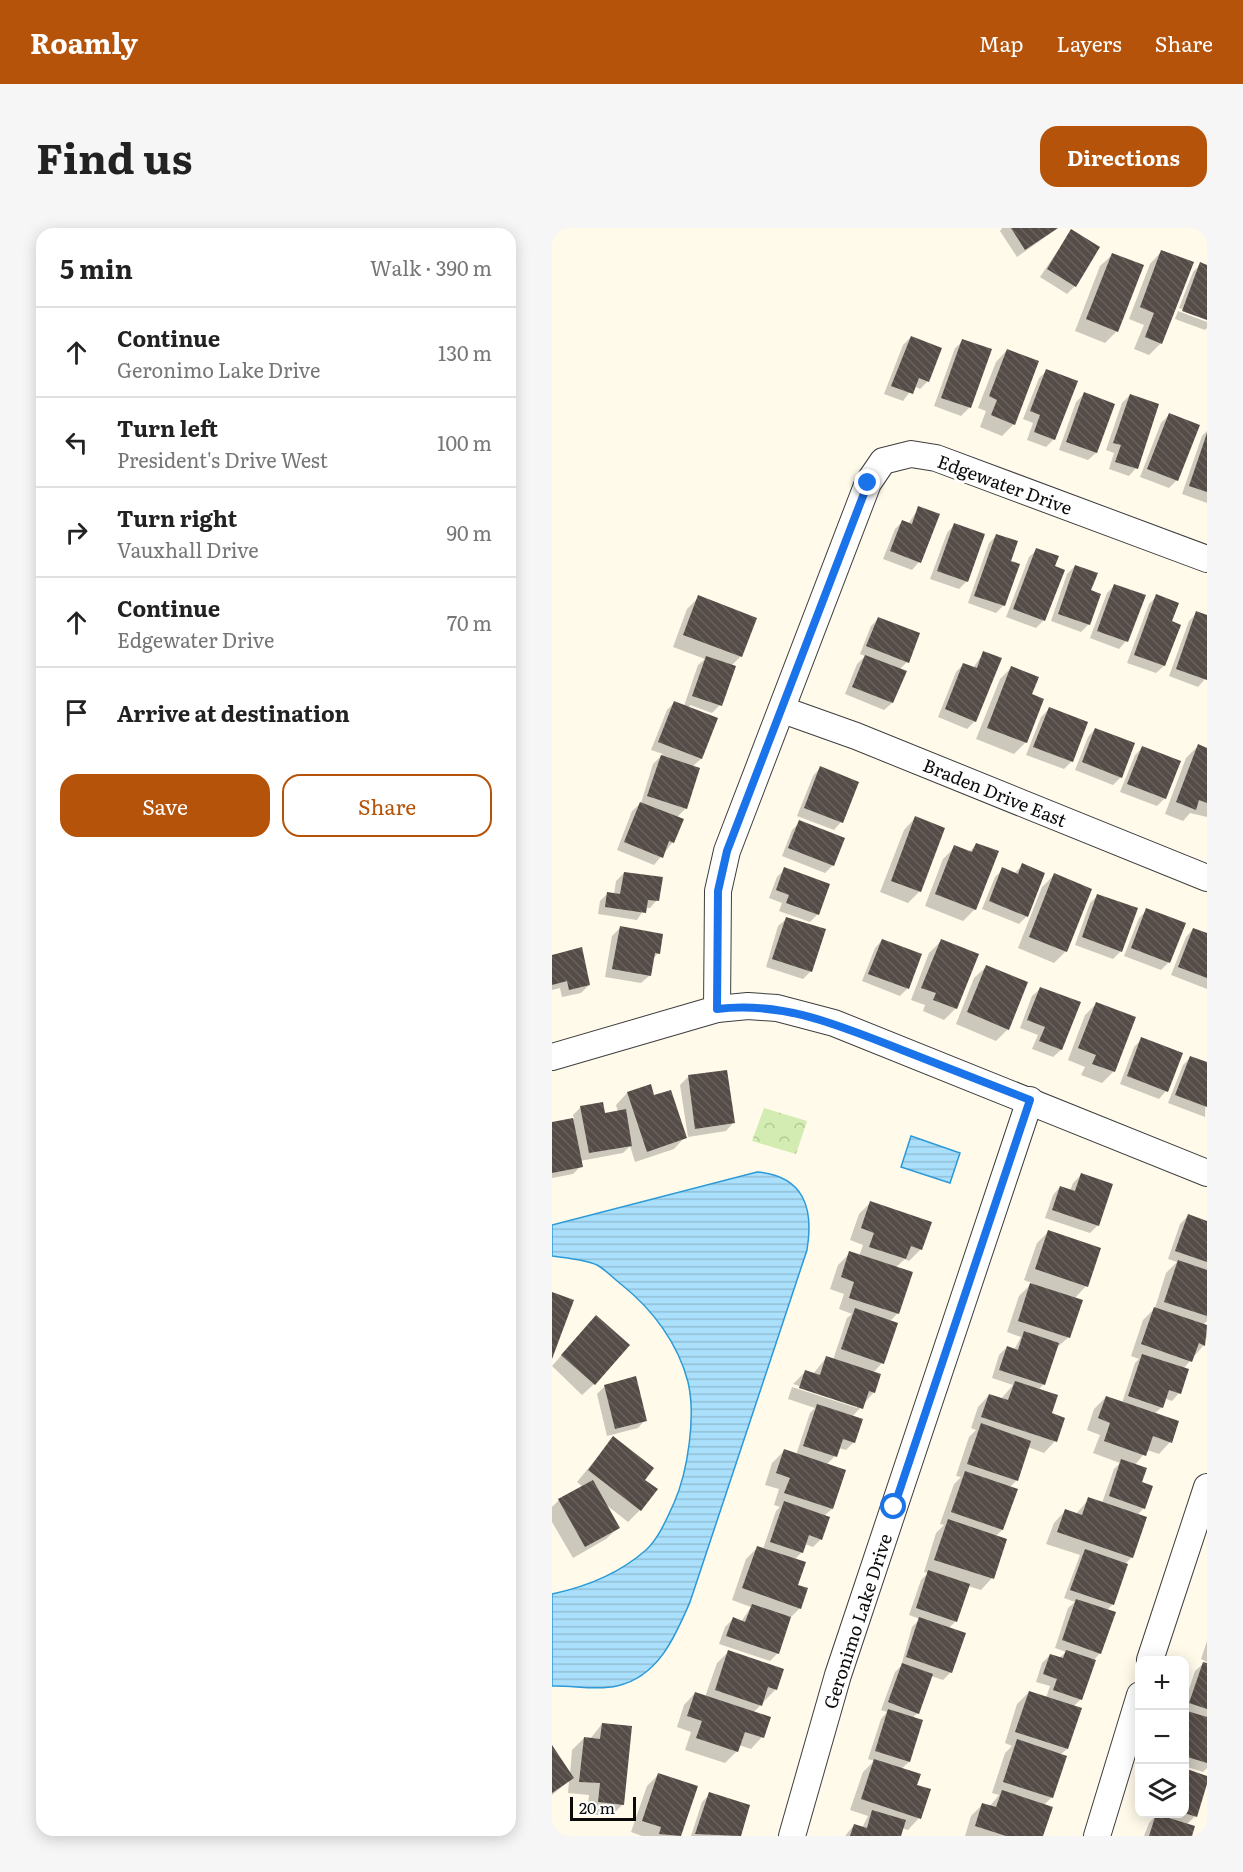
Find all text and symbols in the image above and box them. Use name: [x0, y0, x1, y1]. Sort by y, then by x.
text: Roamly: [30, 21, 138, 63]
text: Map: [979, 27, 1024, 58]
text: Layers: [1057, 27, 1122, 58]
text: Share: [1155, 27, 1213, 58]
text: Find us: [36, 125, 193, 187]
button: Directions: [1040, 126, 1207, 187]
text: 5 min: [60, 248, 133, 287]
text: Walk · 390 m: [370, 252, 492, 282]
text: Continue: [117, 321, 220, 354]
icon: ahead: [60, 336, 93, 369]
text: 130 m: [438, 337, 492, 367]
text: Geronimo Lake Drive: [117, 354, 320, 384]
text: Turn left: [117, 411, 218, 444]
icon: left: [60, 426, 93, 459]
text: 100 m: [437, 427, 492, 457]
text: President's Drive West: [117, 444, 328, 474]
street label: Edgewater Drive: [934, 447, 1076, 521]
route end: [854, 469, 880, 495]
text: Turn right: [117, 501, 237, 534]
icon: right: [60, 516, 93, 549]
text: 90 m: [447, 517, 492, 547]
text: Vauxhall Drive: [117, 534, 259, 564]
text: Continue: [117, 591, 220, 624]
icon: ahead: [60, 606, 93, 639]
text: 70 m: [447, 607, 492, 637]
text: Edgewater Drive: [117, 624, 274, 654]
icon: arrive: [60, 696, 93, 729]
text: Arrive at destination: [117, 696, 350, 729]
street label: Braden Drive East: [919, 751, 1071, 833]
button: Save: [60, 774, 270, 837]
button: Share: [282, 774, 492, 837]
route start: [880, 1493, 906, 1519]
street label: Geronimo Lake Drive: [816, 1530, 898, 1712]
map controls: [1135, 1656, 1189, 1818]
button: +: [1135, 1656, 1189, 1710]
button: −: [1135, 1710, 1189, 1764]
button: layers: [1135, 1764, 1189, 1818]
scale bar: [570, 1794, 636, 1822]
text: 20 m: [579, 1795, 615, 1819]

